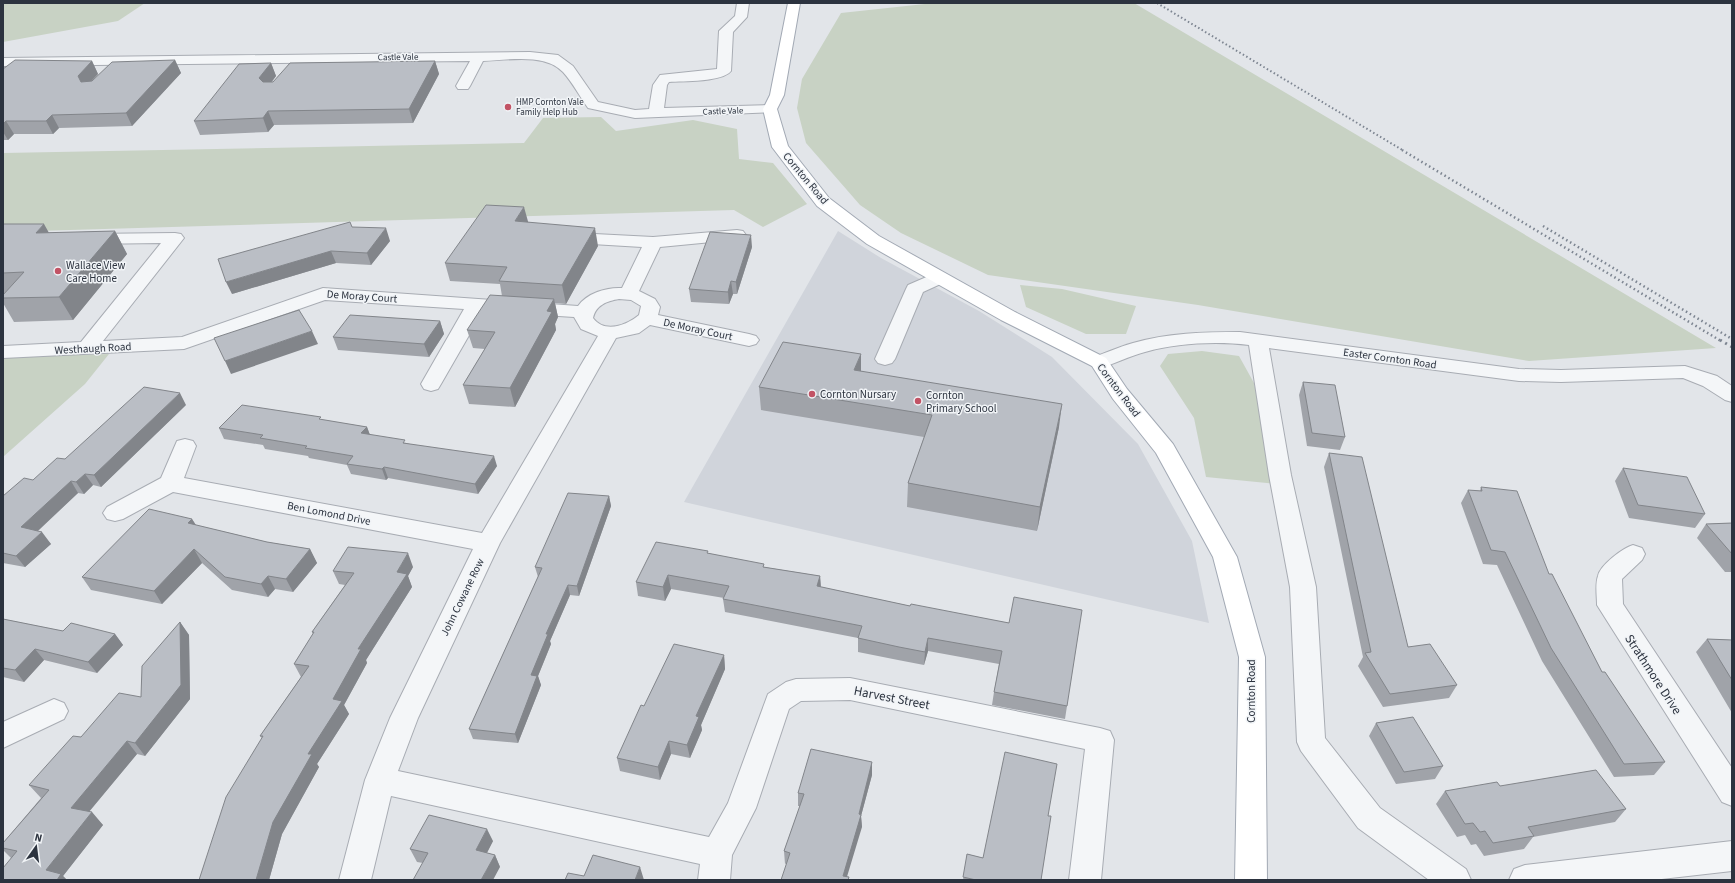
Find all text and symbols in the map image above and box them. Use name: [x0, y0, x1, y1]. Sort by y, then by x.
street label: Castle Vale: [378, 51, 419, 64]
place label: HMP Cornton Vale Family Help Hub: [516, 96, 584, 119]
marker: HMP Cornton Vale Family Help Hub: [503, 102, 513, 112]
street label: Castle Vale: [702, 104, 744, 119]
street label: Cornton Road: [779, 149, 832, 207]
place label: Wallace View Care Home: [66, 258, 125, 286]
marker: Wallace View Care Home: [53, 266, 63, 276]
street label: De Moray Court: [326, 287, 398, 306]
street label: De Moray Court: [662, 315, 734, 344]
street label: Westhaugh Road: [54, 339, 132, 358]
street label: Easter Cornton Road: [1342, 345, 1438, 372]
street label: Cornton Road: [1094, 360, 1144, 420]
place label: Cornton Nursary: [820, 387, 896, 402]
place label: Cornton Primary School: [926, 388, 997, 416]
marker: Cornton Nursary: [807, 389, 817, 399]
marker: Cornton Primary School: [913, 396, 923, 406]
street label: Ben Lomond Drive: [286, 498, 372, 529]
street label: John Cowane Row: [437, 556, 488, 639]
street label: Strathmore Drive: [1620, 631, 1686, 718]
street label: Cornton Road: [1244, 659, 1259, 723]
street label: Harvest Street: [852, 682, 932, 714]
north arrow: [16, 827, 56, 867]
text: N: [33, 830, 44, 846]

